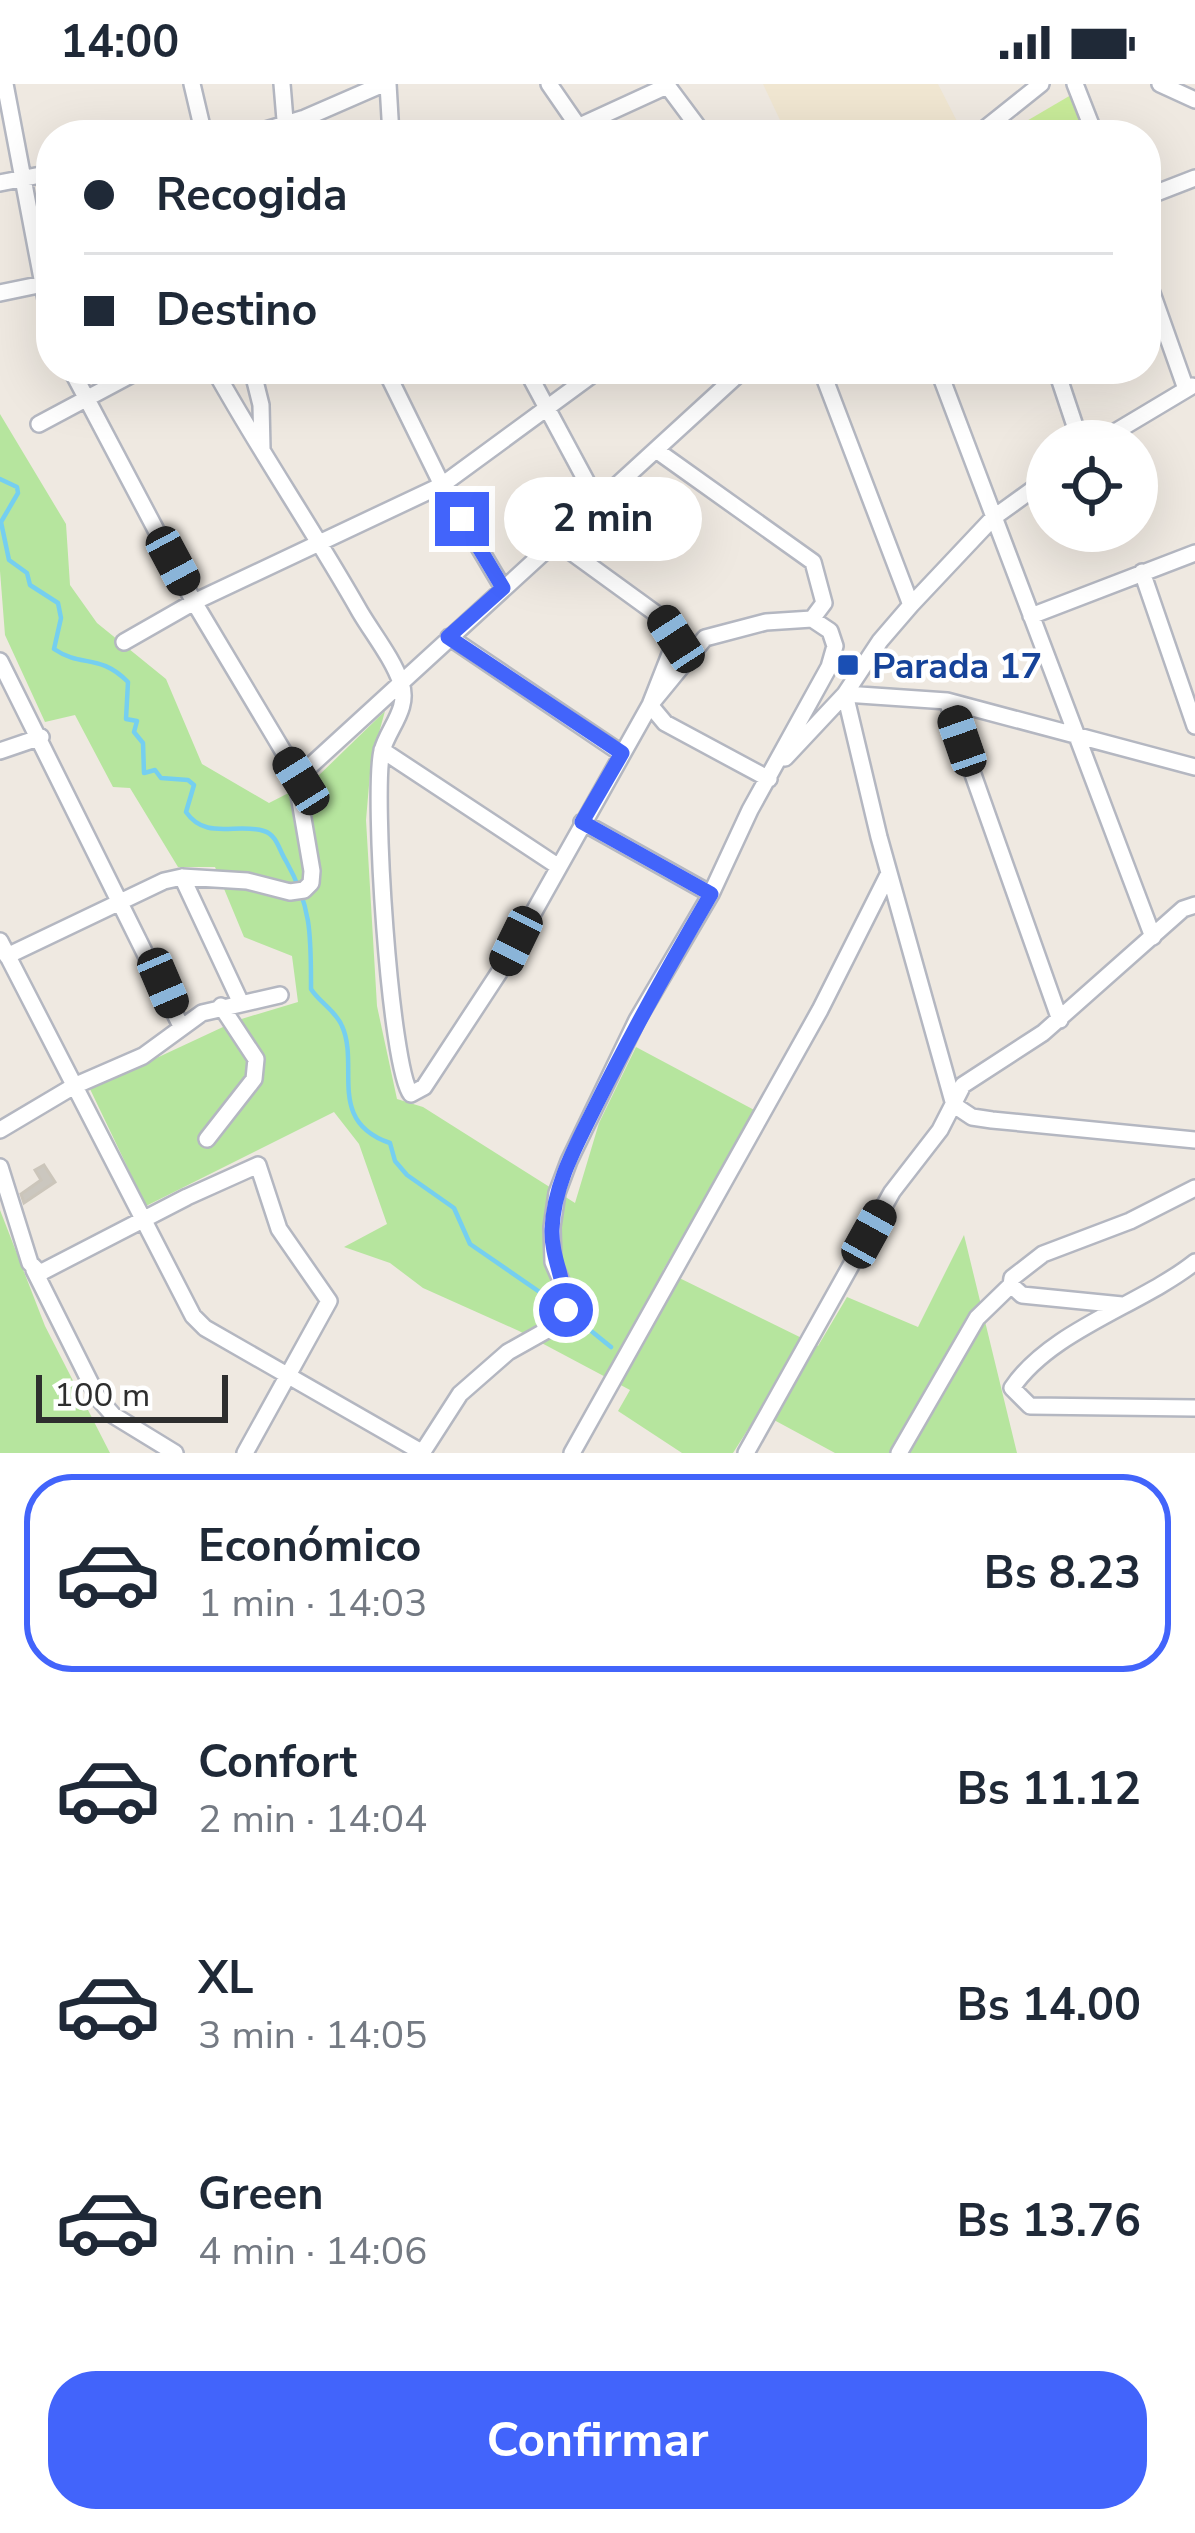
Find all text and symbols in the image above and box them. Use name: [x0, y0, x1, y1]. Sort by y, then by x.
text: 14:00: [60, 12, 179, 73]
text: Recogida: [156, 165, 348, 226]
text: Destino: [156, 280, 317, 341]
map controls: [1026, 420, 1158, 552]
button: locate: [1026, 420, 1158, 552]
callout: 2 min: [504, 477, 702, 561]
route end: [435, 492, 489, 546]
text: 2 min: [553, 492, 653, 545]
car: [140, 521, 206, 601]
car: [641, 599, 711, 679]
place label: Parada 17: [872, 642, 1042, 691]
marker: Parada 17: [835, 652, 861, 678]
car: [933, 701, 991, 781]
car: [267, 741, 335, 821]
car: [484, 901, 548, 981]
car: [132, 943, 194, 1023]
car: [836, 1194, 902, 1274]
route start: [539, 1283, 593, 1337]
scale bar: [36, 1369, 228, 1422]
text: 100 m: [54, 1373, 150, 1418]
text: Económico: [198, 1516, 421, 1577]
icon: car: [54, 1519, 162, 1627]
text: Bs 8.23: [984, 1543, 1141, 1604]
text: 1 min · 14:03: [198, 1577, 427, 1630]
text: Confort: [198, 1732, 357, 1793]
icon: car: [54, 1735, 162, 1843]
text: Bs 11.12: [957, 1759, 1141, 1820]
text: 2 min · 14:04: [198, 1793, 427, 1846]
text: XL: [198, 1948, 254, 2009]
icon: car: [54, 1951, 162, 2059]
text: Bs 14.00: [957, 1975, 1141, 2036]
text: 3 min · 14:05: [198, 2009, 427, 2062]
text: Green: [198, 2164, 324, 2225]
icon: car: [54, 2167, 162, 2275]
text: Bs 13.76: [957, 2191, 1141, 2252]
text: 4 min · 14:06: [198, 2225, 427, 2278]
button: Confirmar: [48, 2371, 1147, 2509]

